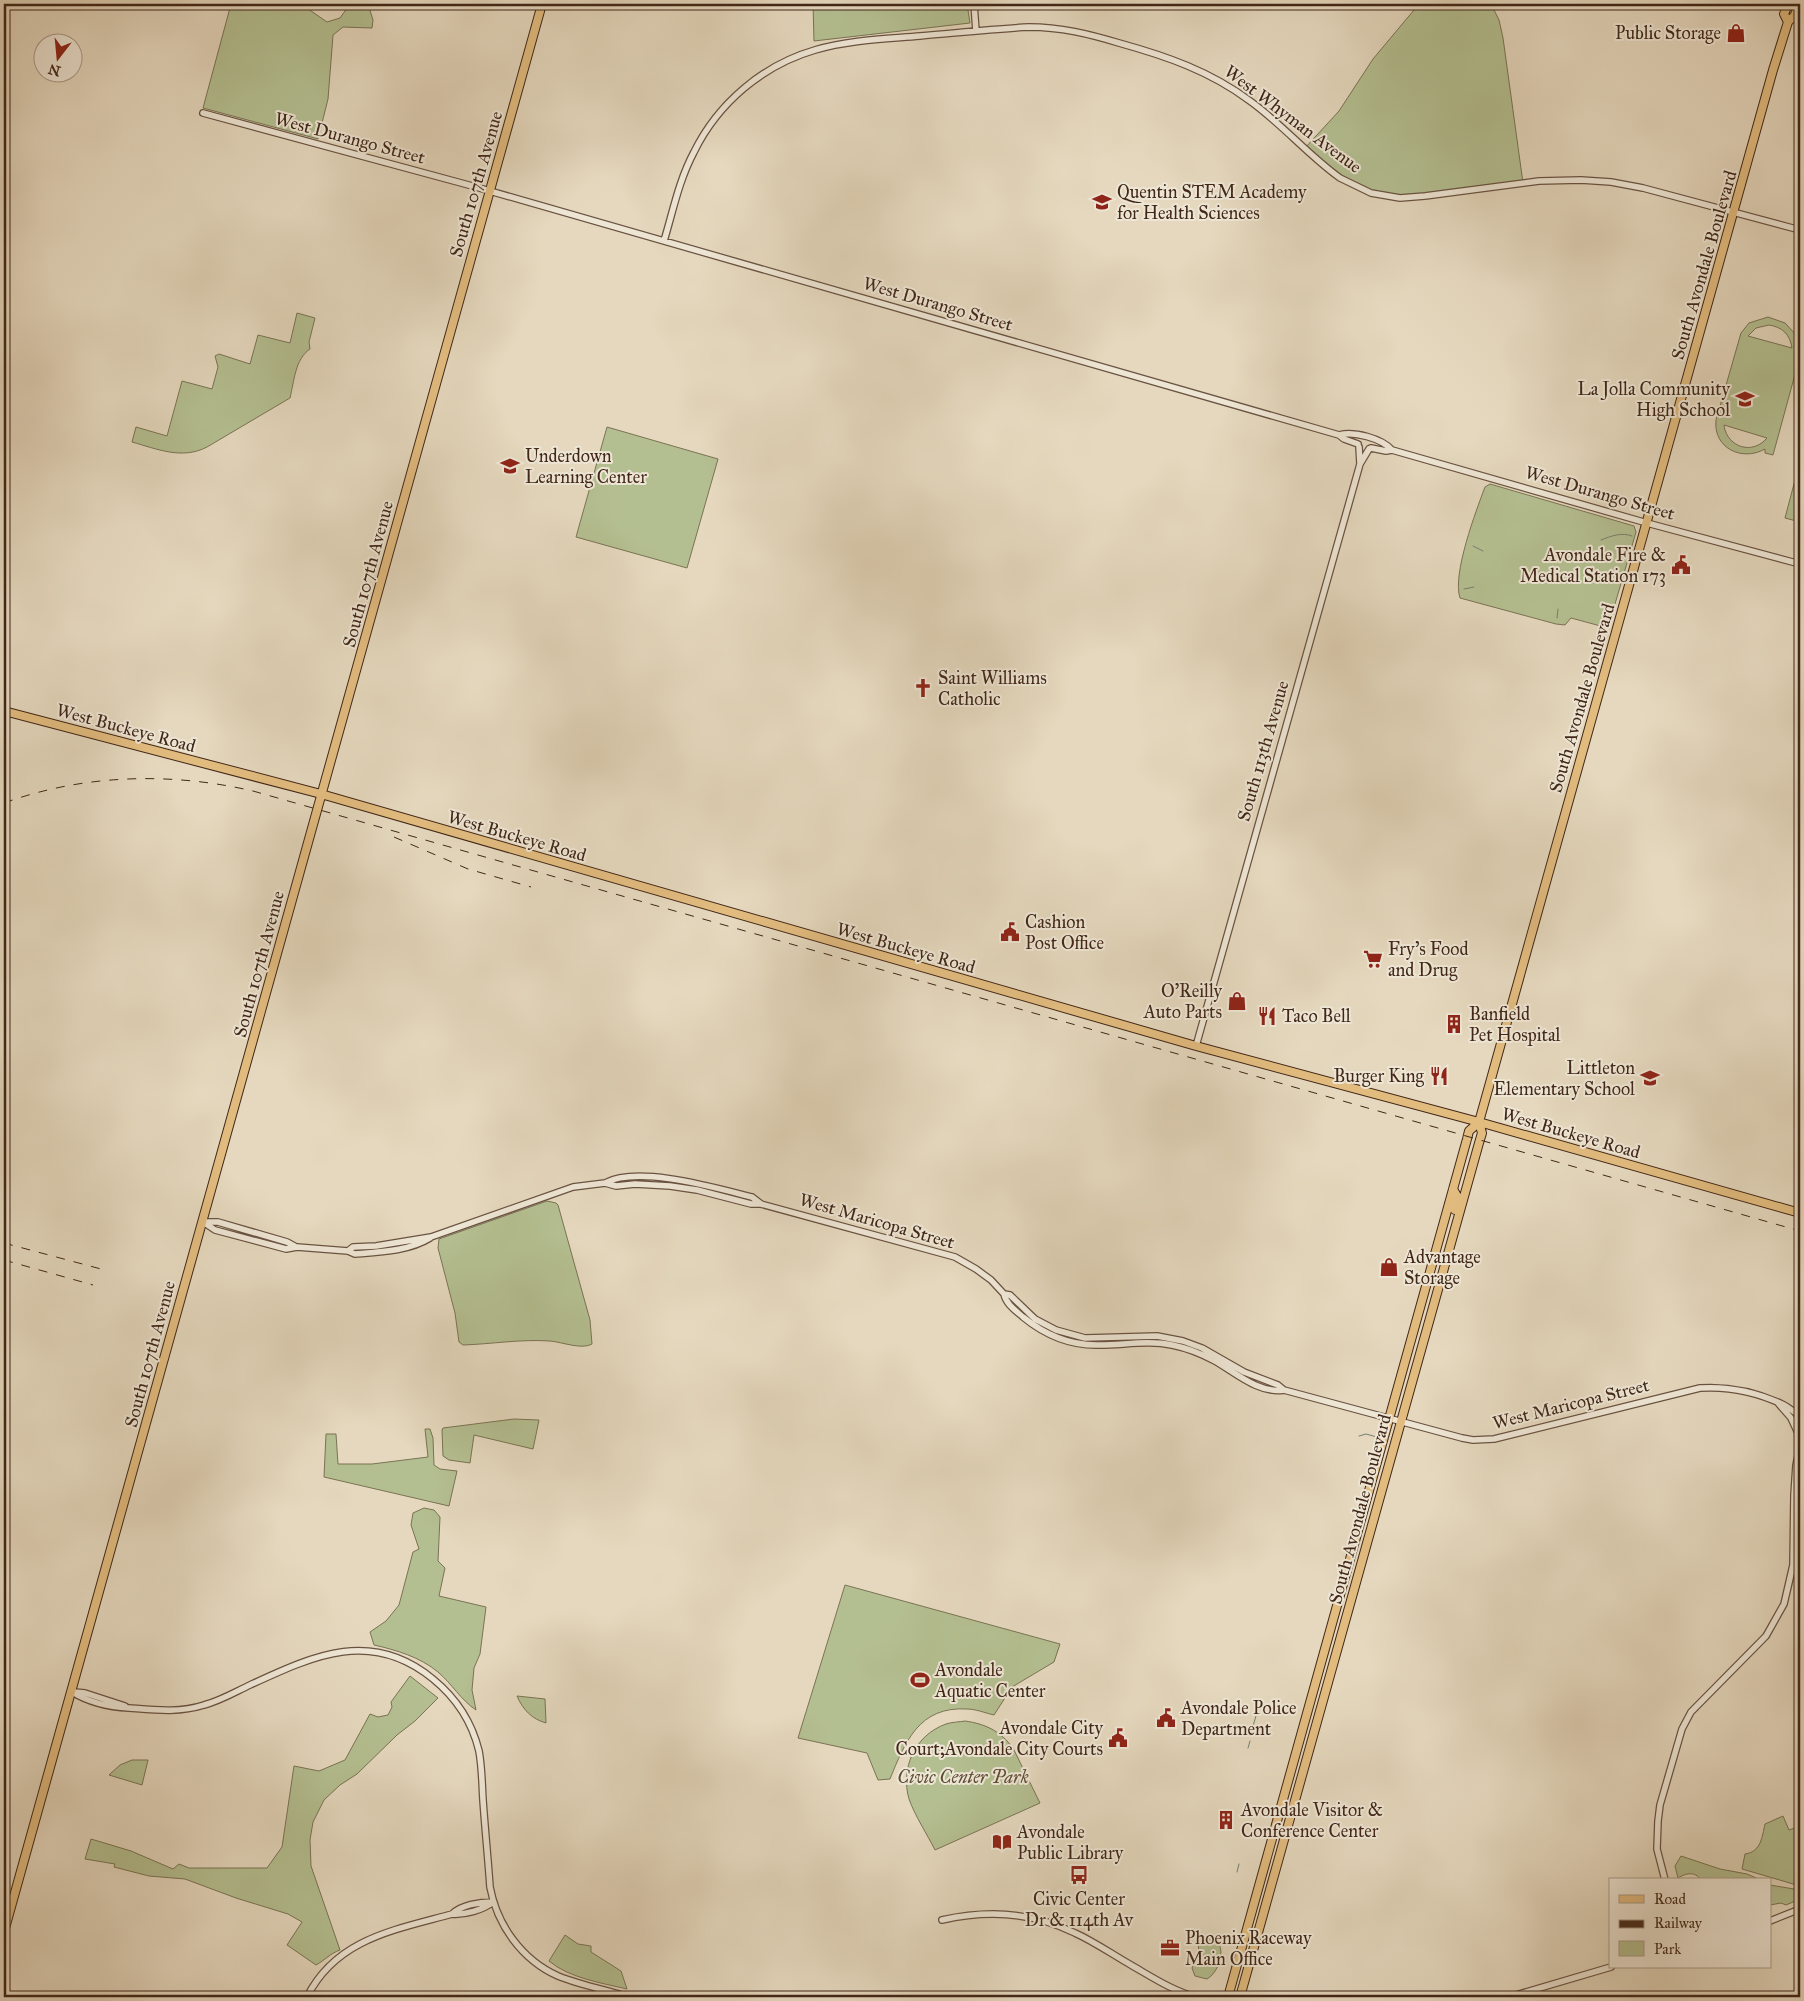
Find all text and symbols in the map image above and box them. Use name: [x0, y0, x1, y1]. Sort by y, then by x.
place label: Public Storage: [1615, 22, 1721, 45]
shop icon: Public Storage: [1725, 22, 1747, 44]
north arrow: [32, 32, 82, 82]
text: N: [46, 60, 63, 80]
street label: West Whyman Avenue: [1220, 60, 1366, 178]
street label: West Durango Street: [272, 107, 428, 170]
street label: South 107th Avenue: [445, 108, 507, 260]
street label: South Avondale Boulevard: [1666, 168, 1742, 362]
place label: Quentin STEM Academy for Health Sciences: [1117, 181, 1307, 224]
school or university icon: Quentin STEM Academy for Health Sciences: [1091, 191, 1113, 213]
street label: West Durango Street: [860, 272, 1016, 337]
place label: La Jolla Community High School: [1577, 378, 1731, 422]
school or university icon: La Jolla Community High School: [1734, 388, 1756, 410]
place label: Underdown Learning Center: [525, 445, 647, 489]
school or university icon: Underdown Learning Center: [499, 455, 521, 477]
street label: West Durango Street: [1522, 461, 1678, 526]
street label: South 107th Avenue: [338, 498, 398, 650]
place label: Avondale Fire & Medical Station 173: [1520, 544, 1666, 587]
public building icon: Avondale Fire & Medical Station 173: [1670, 554, 1692, 576]
street label: South Avondale Boulevard: [1544, 601, 1620, 795]
place label: Saint Williams Catholic: [938, 667, 1047, 710]
church icon: Saint Williams Catholic: [912, 677, 934, 699]
street label: South 113th Avenue: [1232, 678, 1294, 824]
street label: West Buckeye Road: [54, 699, 198, 757]
street label: West Buckeye Road: [445, 806, 589, 866]
street label: South 107th Avenue: [229, 888, 289, 1040]
place label: Cashion Post Office: [1025, 911, 1104, 954]
street label: West Buckeye Road: [834, 918, 978, 978]
public building icon: Cashion Post Office: [999, 921, 1021, 943]
place label: Fry's Food and Drug: [1388, 938, 1469, 982]
supermarket icon: Fry's Food and Drug: [1362, 948, 1384, 970]
place label: O'Reilly Auto Parts: [1143, 980, 1223, 1023]
shop icon: O'Reilly Auto Parts: [1226, 990, 1248, 1012]
place label: Banfield Pet Hospital: [1469, 1003, 1561, 1046]
restaurant icon: Taco Bell: [1256, 1005, 1278, 1027]
place label: Taco Bell: [1282, 1005, 1351, 1027]
building icon: Banfield Pet Hospital: [1443, 1013, 1465, 1035]
place label: Littleton Elementary School: [1493, 1057, 1635, 1100]
place label: Burger King: [1333, 1065, 1425, 1088]
restaurant icon: Burger King: [1428, 1065, 1450, 1087]
school or university icon: Littleton Elementary School: [1639, 1067, 1661, 1089]
street label: West Buckeye Road: [1499, 1103, 1643, 1163]
street label: West Maricopa Street: [797, 1188, 958, 1254]
place label: Advantage Storage: [1403, 1246, 1481, 1290]
shop icon: Advantage Storage: [1378, 1256, 1400, 1278]
street label: South 107th Avenue: [120, 1278, 180, 1430]
street label: West Maricopa Street: [1490, 1374, 1652, 1434]
street label: South Avondale Boulevard: [1324, 1412, 1396, 1606]
place label: Avondale Aquatic Center: [934, 1659, 1046, 1703]
sports icon: Avondale Aquatic Center: [909, 1669, 931, 1691]
place label: Avondale Police Department: [1180, 1697, 1297, 1740]
public building icon: Avondale Police Department: [1155, 1707, 1177, 1729]
place label: Avondale City Court;Avondale City Courts: [895, 1717, 1104, 1760]
public building icon: Avondale City Court;Avondale City Courts: [1107, 1727, 1129, 1749]
park label: Civic Center Park: [897, 1766, 1029, 1788]
place label: Avondale Visitor & Conference Center: [1240, 1799, 1383, 1842]
building icon: Avondale Visitor & Conference Center: [1215, 1809, 1237, 1831]
place label: Avondale Public Library: [1016, 1821, 1124, 1864]
library icon: Avondale Public Library: [991, 1831, 1013, 1853]
bus stop icon: Civic Center Dr & 114th Av: [1068, 1864, 1090, 1886]
legend: [1609, 1878, 1772, 1968]
place label: Civic Center Dr & 114th Av: [1025, 1888, 1135, 1931]
text: Road: [1654, 1890, 1686, 1908]
text: Railway: [1654, 1914, 1703, 1932]
place label: Phoenix Raceway Main Office: [1185, 1927, 1312, 1970]
office icon: Phoenix Raceway Main Office: [1159, 1937, 1181, 1959]
text: Park: [1654, 1940, 1681, 1958]

